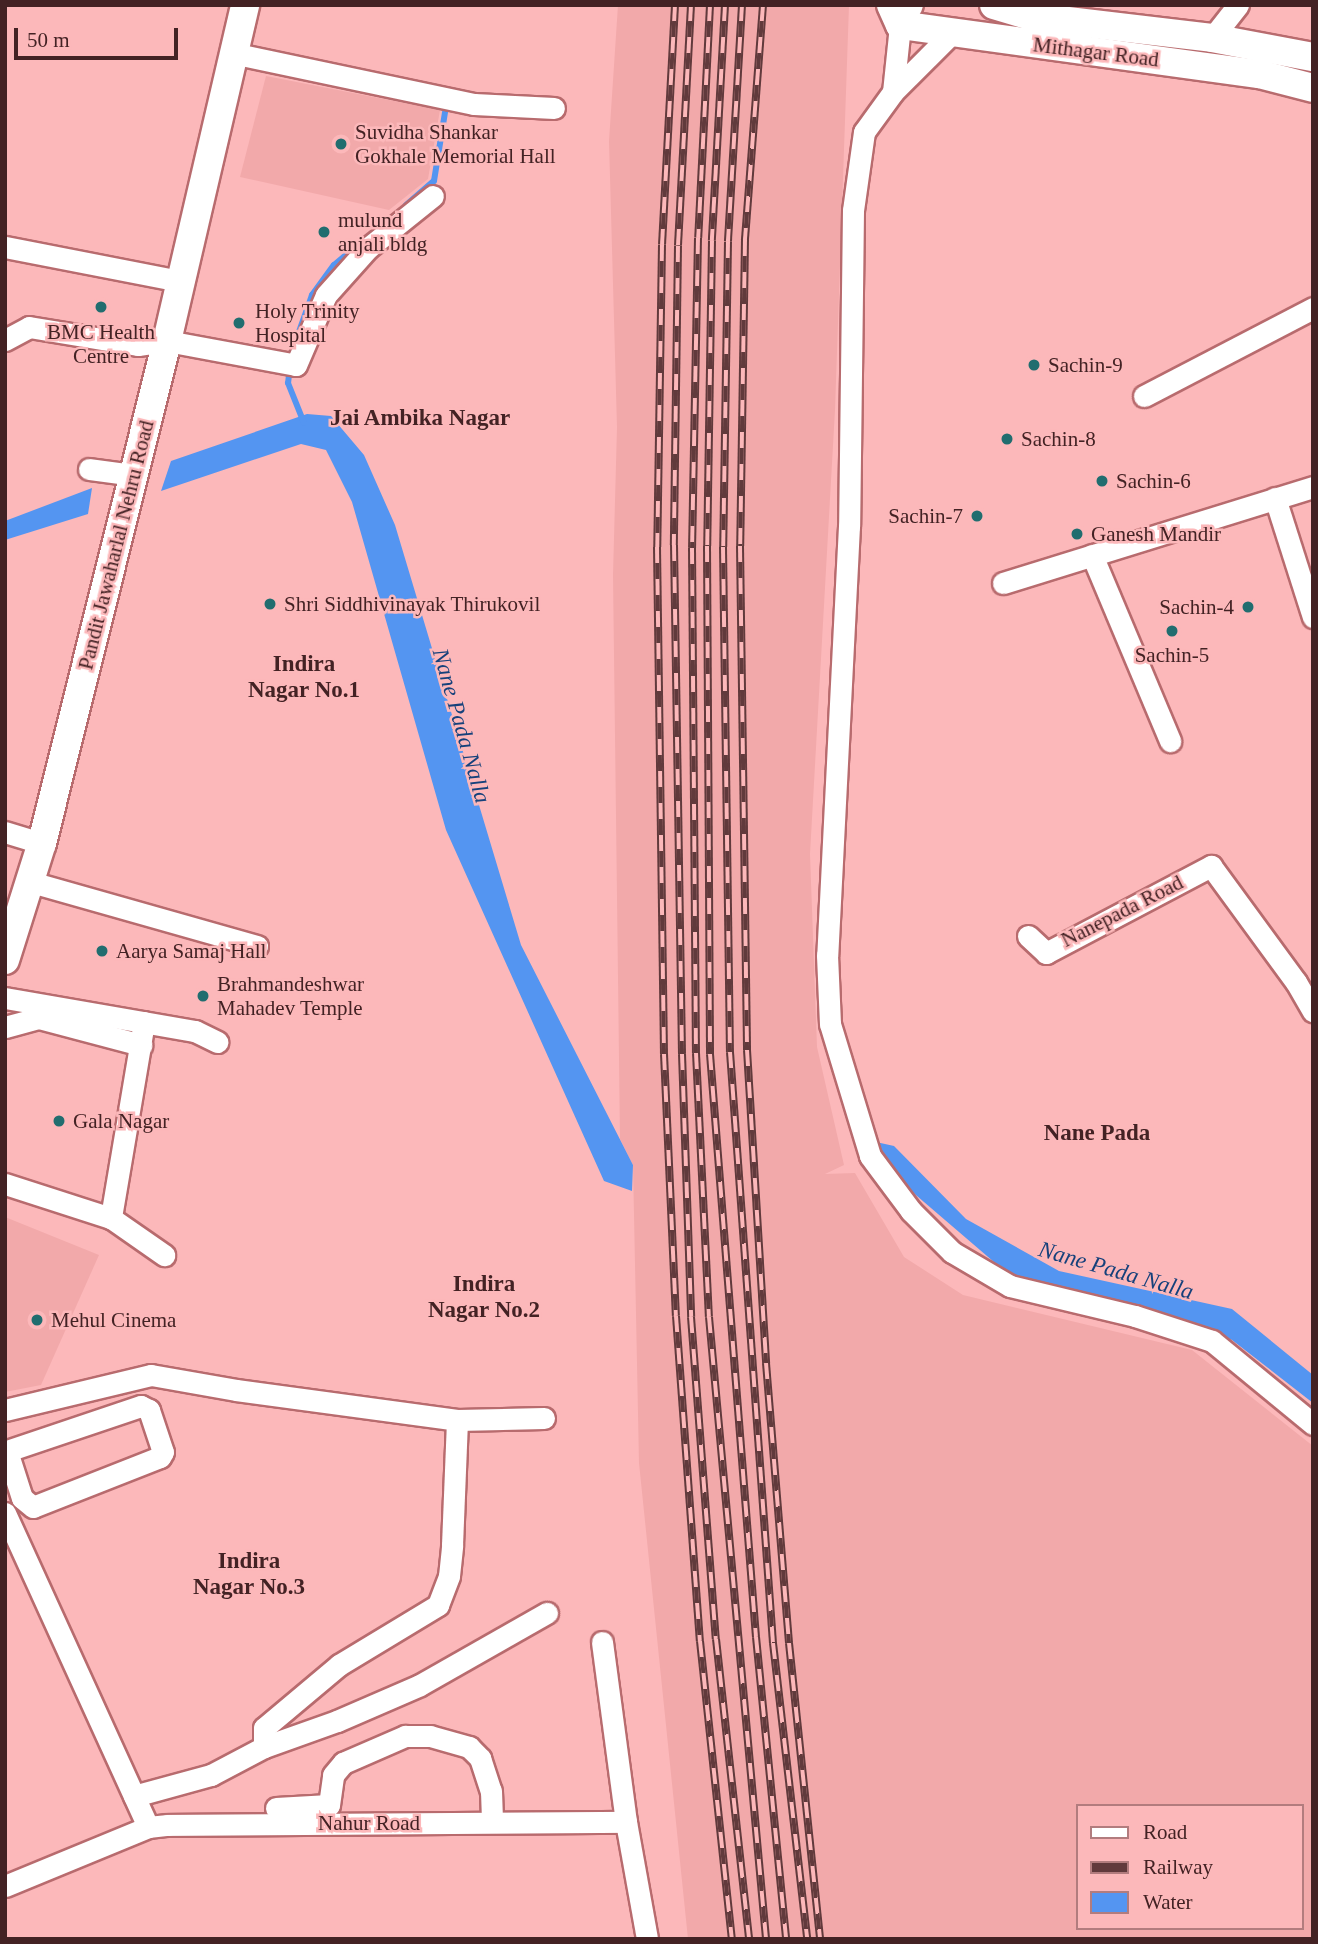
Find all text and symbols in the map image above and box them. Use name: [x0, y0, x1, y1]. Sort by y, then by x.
scale bar: [18, 14, 182, 58]
text: 50 m: [27, 28, 70, 52]
street label: Mithagar Road: [1022, 31, 1170, 73]
place label: Suvidha Shankar Gokhale Memorial Hall: [355, 119, 580, 169]
marker: Suvidha Shankar Gokhale Memorial Hall: [333, 136, 349, 152]
place label: mulund anjali bldg: [338, 207, 440, 257]
marker: mulund anjali bldg: [316, 224, 332, 240]
marker: BMC Health Centre: [91, 297, 111, 317]
place label: Holy Trinity Hospital: [255, 298, 366, 348]
marker: Holy Trinity Hospital: [229, 313, 249, 333]
place label: BMC Health Centre: [43, 319, 159, 369]
place label: Sachin-9: [1048, 352, 1131, 378]
marker: Sachin-9: [1026, 357, 1042, 373]
street label: Pandit Jawaharlal Nehru Road: [68, 399, 164, 691]
district label: Jai Ambika Nagar: [321, 404, 519, 432]
place label: Sachin-8: [1021, 426, 1104, 452]
marker: Sachin-8: [999, 431, 1015, 447]
place label: Sachin-6: [1116, 468, 1199, 494]
marker: Sachin-6: [1094, 473, 1110, 489]
place label: Sachin-7: [880, 503, 963, 529]
marker: Sachin-7: [969, 508, 985, 524]
place label: Ganesh Mandir: [1091, 521, 1242, 547]
marker: Ganesh Mandir: [1069, 526, 1085, 542]
place label: Shri Siddhivinayak Thirukovil: [284, 591, 566, 617]
place label: Sachin-4: [1151, 594, 1234, 620]
marker: Shri Siddhivinayak Thirukovil: [262, 596, 278, 612]
marker: Sachin-4: [1240, 599, 1256, 615]
marker: Sachin-5: [1164, 623, 1180, 639]
water label: Nane Pada Nalla: [423, 636, 499, 816]
place label: Sachin-5: [1130, 642, 1214, 668]
district label: Indira Nagar No.1: [239, 650, 369, 704]
street label: Nanepada Road: [1046, 864, 1198, 958]
place label: Aarya Samaj Hall: [116, 938, 282, 964]
marker: Aarya Samaj Hall: [94, 943, 110, 959]
place label: Brahmandeshwar Mahadev Temple: [217, 971, 393, 1021]
marker: Brahmandeshwar Mahadev Temple: [195, 988, 211, 1004]
place label: Gala Nagar: [73, 1108, 184, 1134]
marker: Gala Nagar: [51, 1113, 67, 1129]
district label: Nane Pada: [1035, 1119, 1159, 1147]
water label: Nane Pada Nalla: [1026, 1233, 1206, 1309]
district label: Indira Nagar No.2: [419, 1270, 549, 1324]
place label: Mehul Cinema: [51, 1307, 194, 1333]
marker: Mehul Cinema: [29, 1312, 45, 1328]
district label: Indira Nagar No.3: [184, 1547, 314, 1601]
legend: [1076, 1804, 1304, 1930]
street label: Nahur Road: [310, 1810, 428, 1836]
text: Road: [1143, 1820, 1187, 1844]
text: Railway: [1143, 1855, 1213, 1879]
text: Water: [1143, 1890, 1193, 1914]

